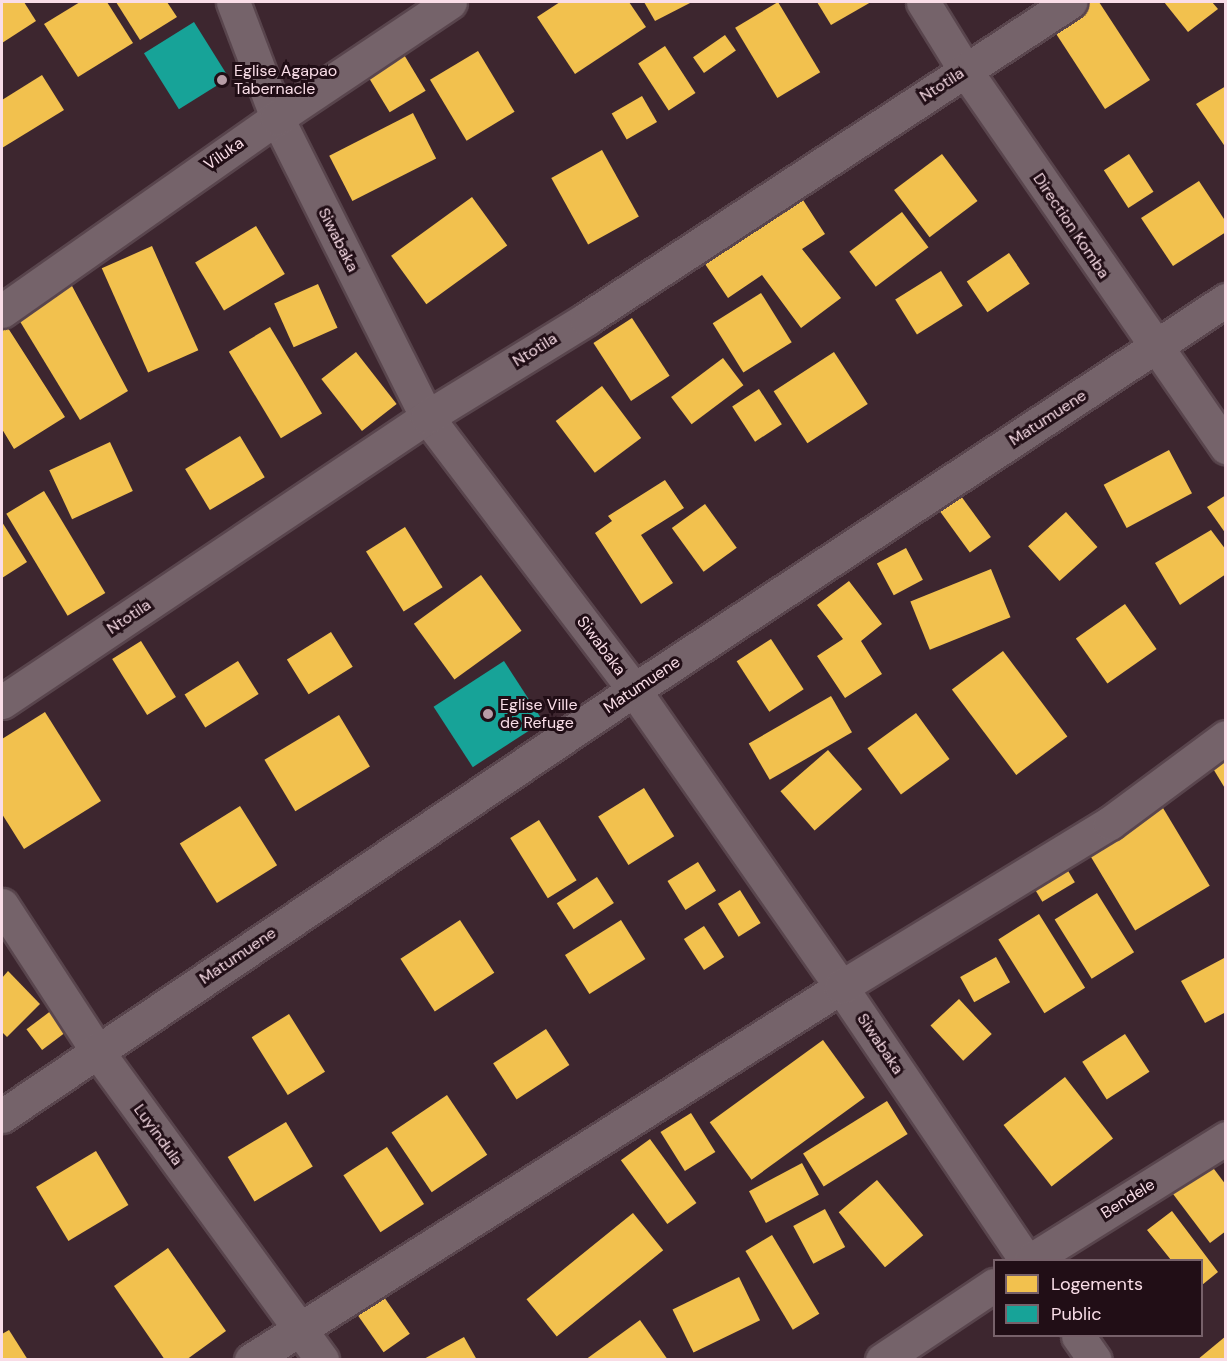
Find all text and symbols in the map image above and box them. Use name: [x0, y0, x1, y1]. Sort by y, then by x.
place label: Eglise Agapao Tabernacle: [234, 61, 337, 99]
street label: Ntotila: [916, 64, 968, 106]
marker: Eglise Agapao Tabernacle: [215, 73, 229, 87]
street label: Viluka: [200, 134, 248, 174]
street label: Direction Komba: [1029, 170, 1113, 282]
street label: Siwabaka: [314, 205, 362, 275]
street label: Ntotila: [509, 329, 561, 371]
street label: Matumuene: [1006, 386, 1090, 450]
street label: Ntotila: [103, 595, 155, 639]
street label: Siwabaka: [573, 613, 629, 679]
street label: Matumuene: [600, 652, 684, 718]
place label: Eglise Ville de Refuge: [500, 695, 578, 733]
marker: Eglise Ville de Refuge: [481, 707, 495, 721]
street label: Matumuene: [196, 923, 280, 989]
street label: Siwabaka: [853, 1010, 907, 1078]
street label: Luyindula: [129, 1101, 187, 1169]
street label: Bendele: [1098, 1175, 1158, 1223]
legend: [993, 1259, 1203, 1337]
text: Logements: [1051, 1272, 1143, 1296]
text: Public: [1051, 1302, 1102, 1326]

